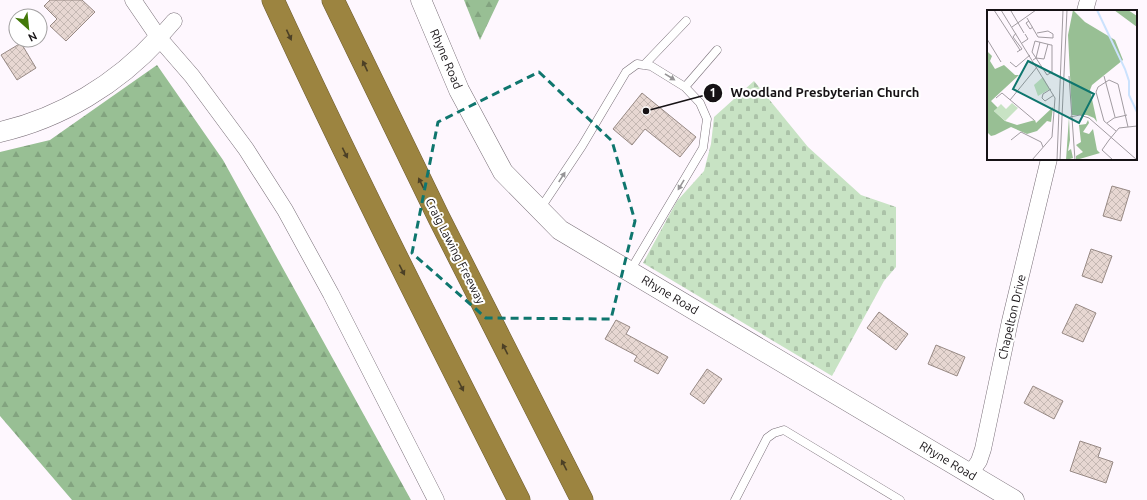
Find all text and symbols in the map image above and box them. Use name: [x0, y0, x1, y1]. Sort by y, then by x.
north arrow: [8, 8, 48, 48]
inset map: [987, 10, 1137, 160]
street label: Rhyne Road: [428, 27, 465, 91]
text: N: [26, 30, 39, 44]
one-way arrow: [286, 30, 292, 41]
one-way arrow: [362, 61, 368, 72]
one-way arrow: [665, 73, 675, 81]
callout: Woodland Presbyterian Church: [703, 80, 928, 105]
text: Woodland Presbyterian Church: [731, 85, 919, 99]
text: 1: [710, 86, 716, 99]
one-way arrow: [342, 147, 348, 159]
one-way arrow: [558, 172, 566, 182]
one-way arrow: [418, 178, 424, 189]
one-way arrow: [677, 179, 684, 191]
street label: Craig Lawing Freeway: [423, 196, 488, 306]
one-way arrow: [399, 264, 405, 275]
street label: Rhyne Road: [640, 273, 701, 317]
street label: Chapelton Drive: [995, 273, 1028, 361]
one-way arrow: [502, 344, 508, 355]
one-way arrow: [458, 380, 464, 391]
street label: Rhyne Road: [918, 439, 979, 483]
one-way arrow: [561, 459, 567, 471]

